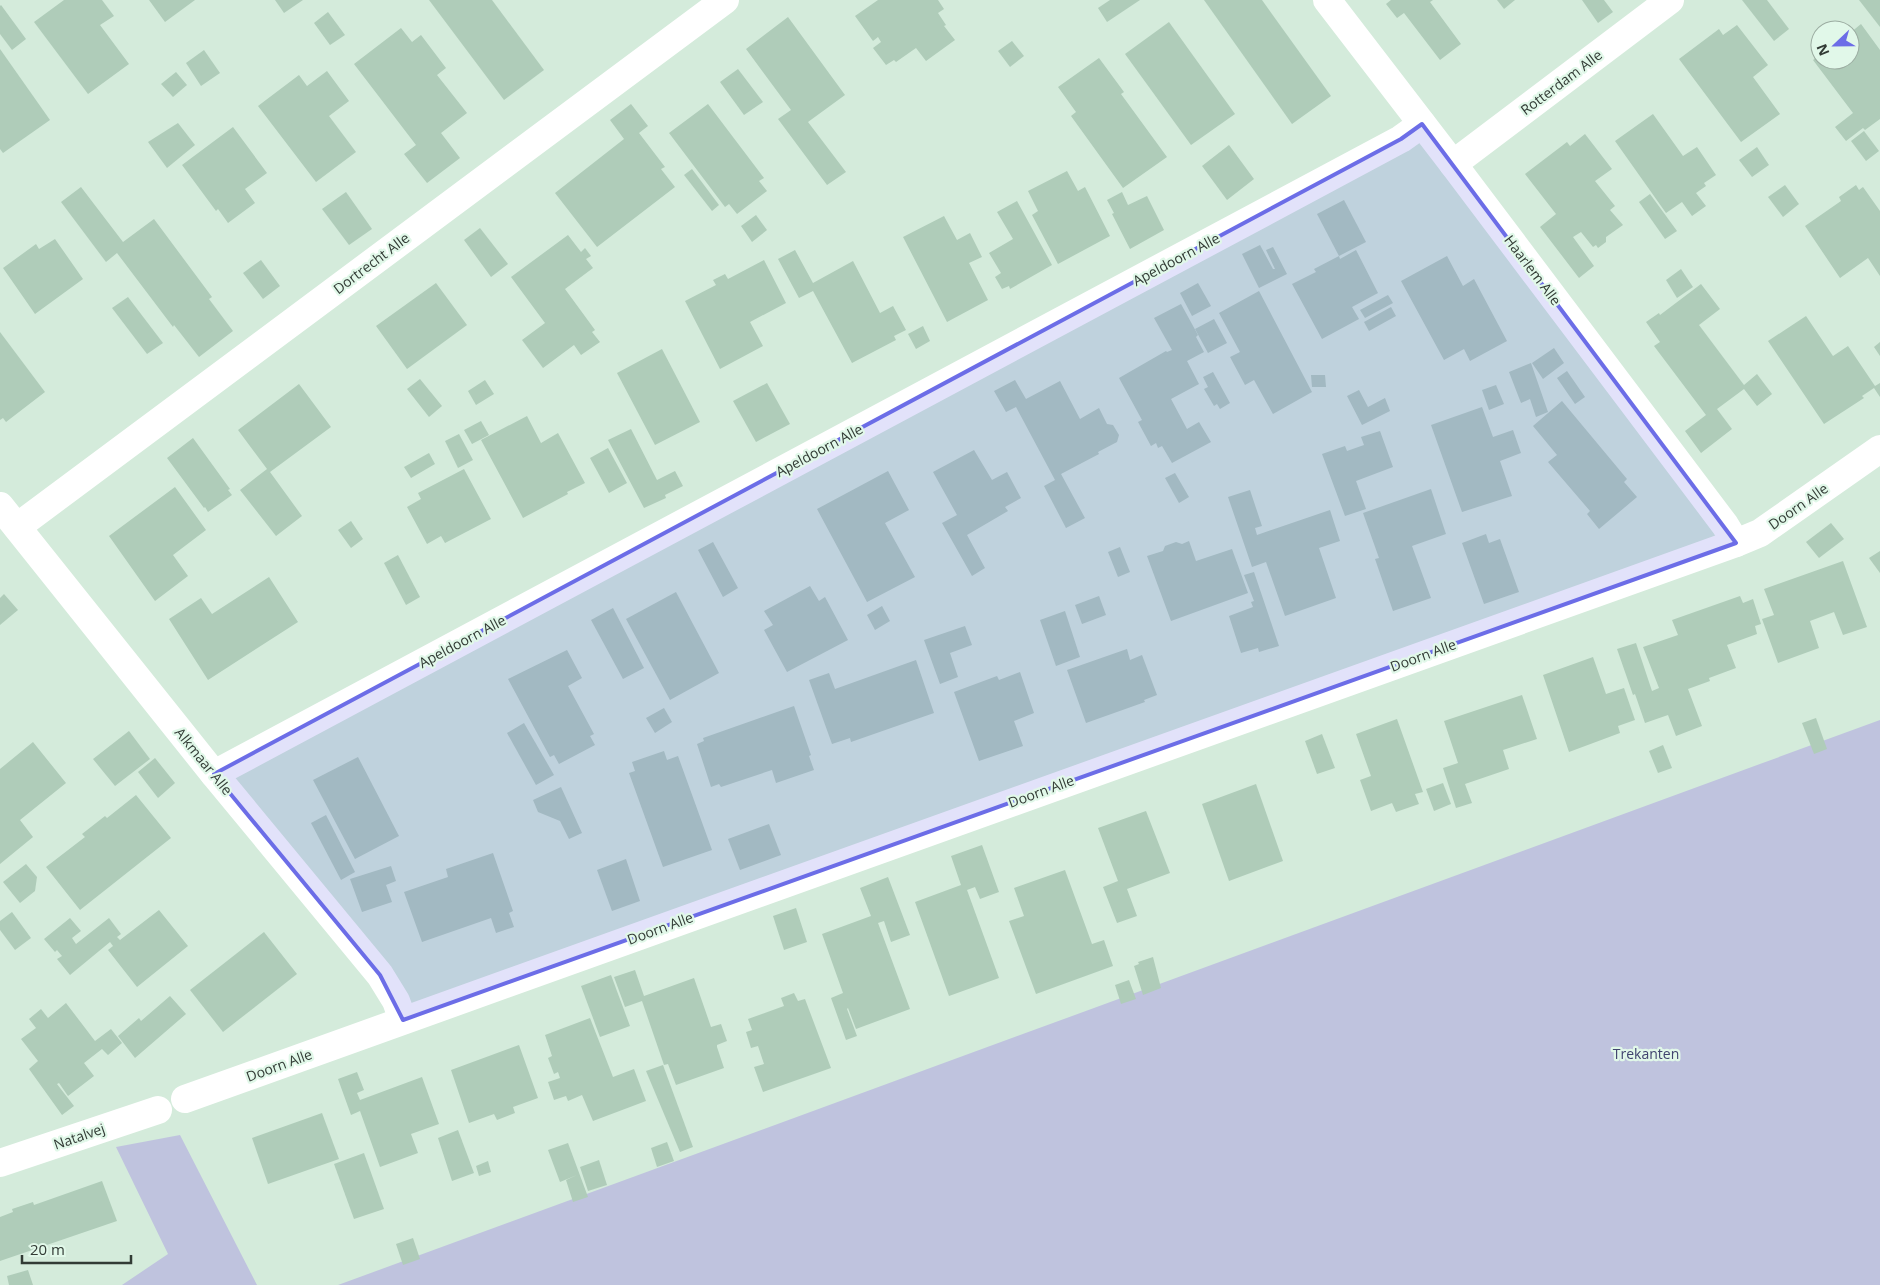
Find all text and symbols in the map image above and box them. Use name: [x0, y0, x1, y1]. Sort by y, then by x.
north arrow: [1810, 20, 1860, 70]
text: N: [1812, 41, 1833, 59]
street label: Rotterdam Alle: [1516, 45, 1606, 119]
street label: Dortrecht Alle: [329, 228, 413, 298]
street label: Apeldoorn Alle: [1129, 228, 1223, 290]
street label: Haarlem Alle: [1500, 231, 1566, 309]
street label: Apeldoorn Alle: [772, 419, 866, 481]
street label: Doorn Alle: [1764, 478, 1832, 533]
street label: Apeldoorn Alle: [415, 610, 509, 672]
street label: Doorn Alle: [1387, 634, 1459, 676]
street label: Alkmaar Alle: [171, 723, 237, 799]
street label: Doorn Alle: [1005, 770, 1077, 812]
street label: Doorn Alle: [624, 907, 696, 949]
street label: Doorn Alle: [243, 1044, 315, 1086]
park label: Trekanten: [1613, 1044, 1679, 1063]
street label: Natalvej: [51, 1118, 107, 1154]
scale bar: [22, 1232, 131, 1264]
text: 20 m: [30, 1239, 65, 1259]

